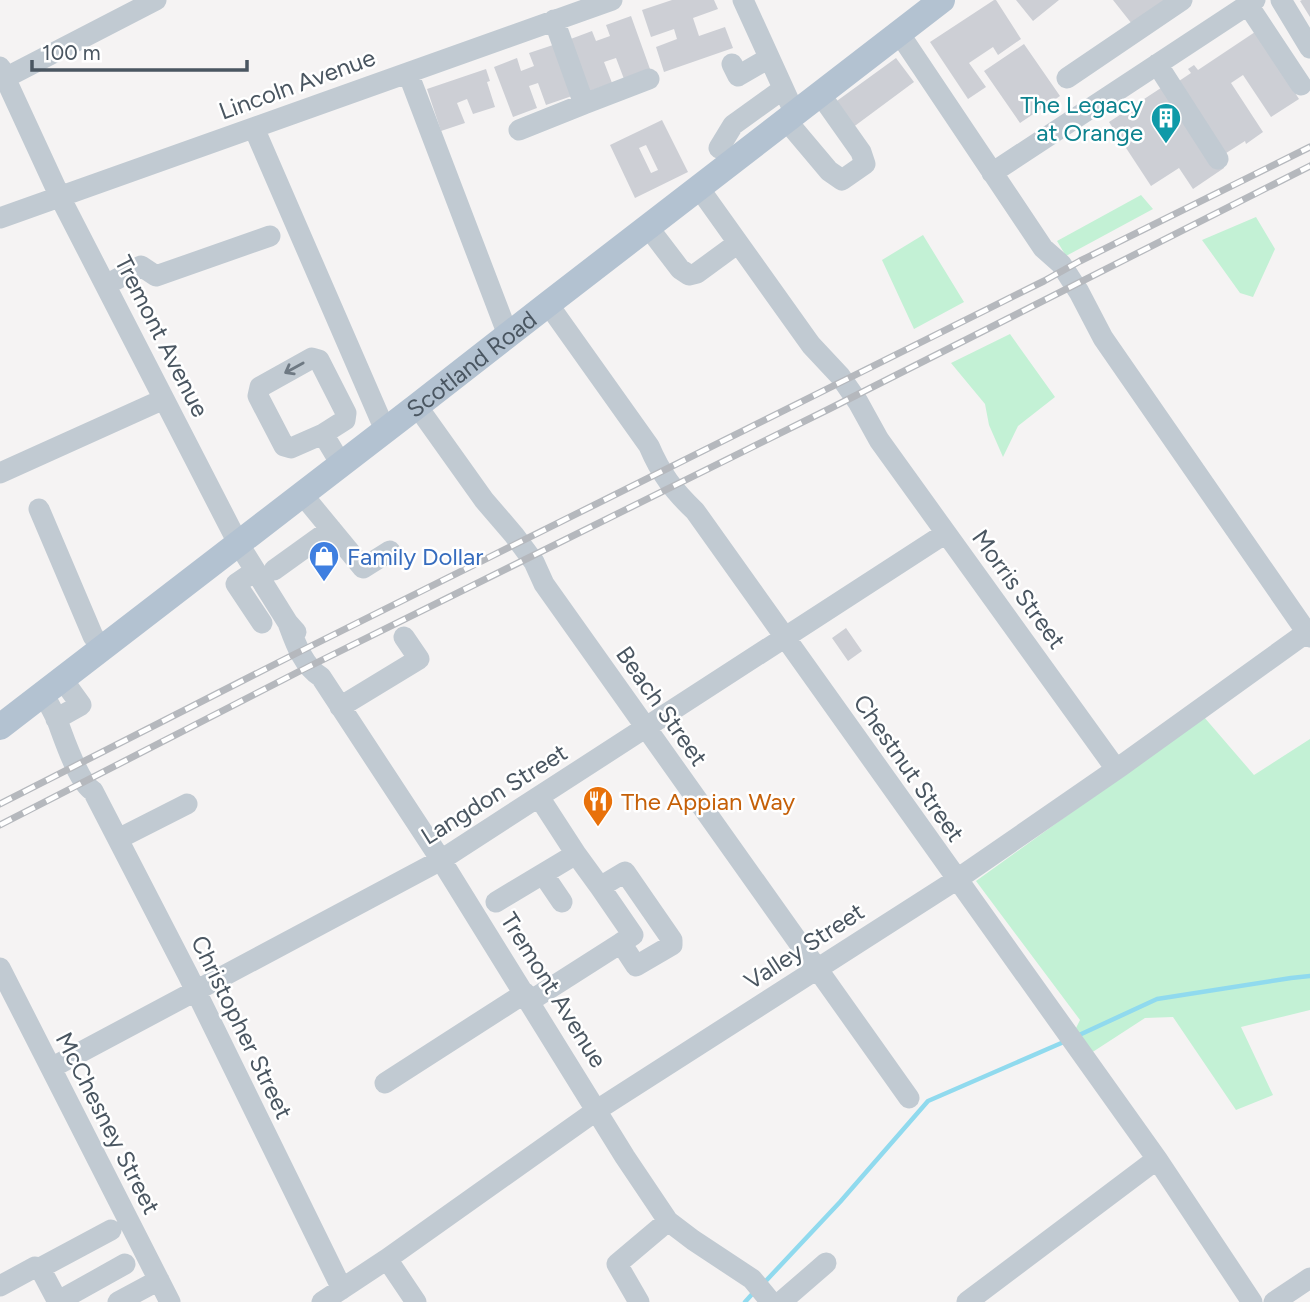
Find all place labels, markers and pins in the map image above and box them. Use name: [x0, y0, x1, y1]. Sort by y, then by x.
place label: The Legacy at Orange: [1020, 90, 1143, 147]
building icon: The Legacy at Orange: [1149, 101, 1183, 145]
shop icon: Family Dollar: [307, 539, 341, 583]
place label: Family Dollar: [347, 542, 483, 571]
restaurant icon: The Appian Way: [581, 784, 615, 828]
place label: The Appian Way: [621, 787, 796, 816]

